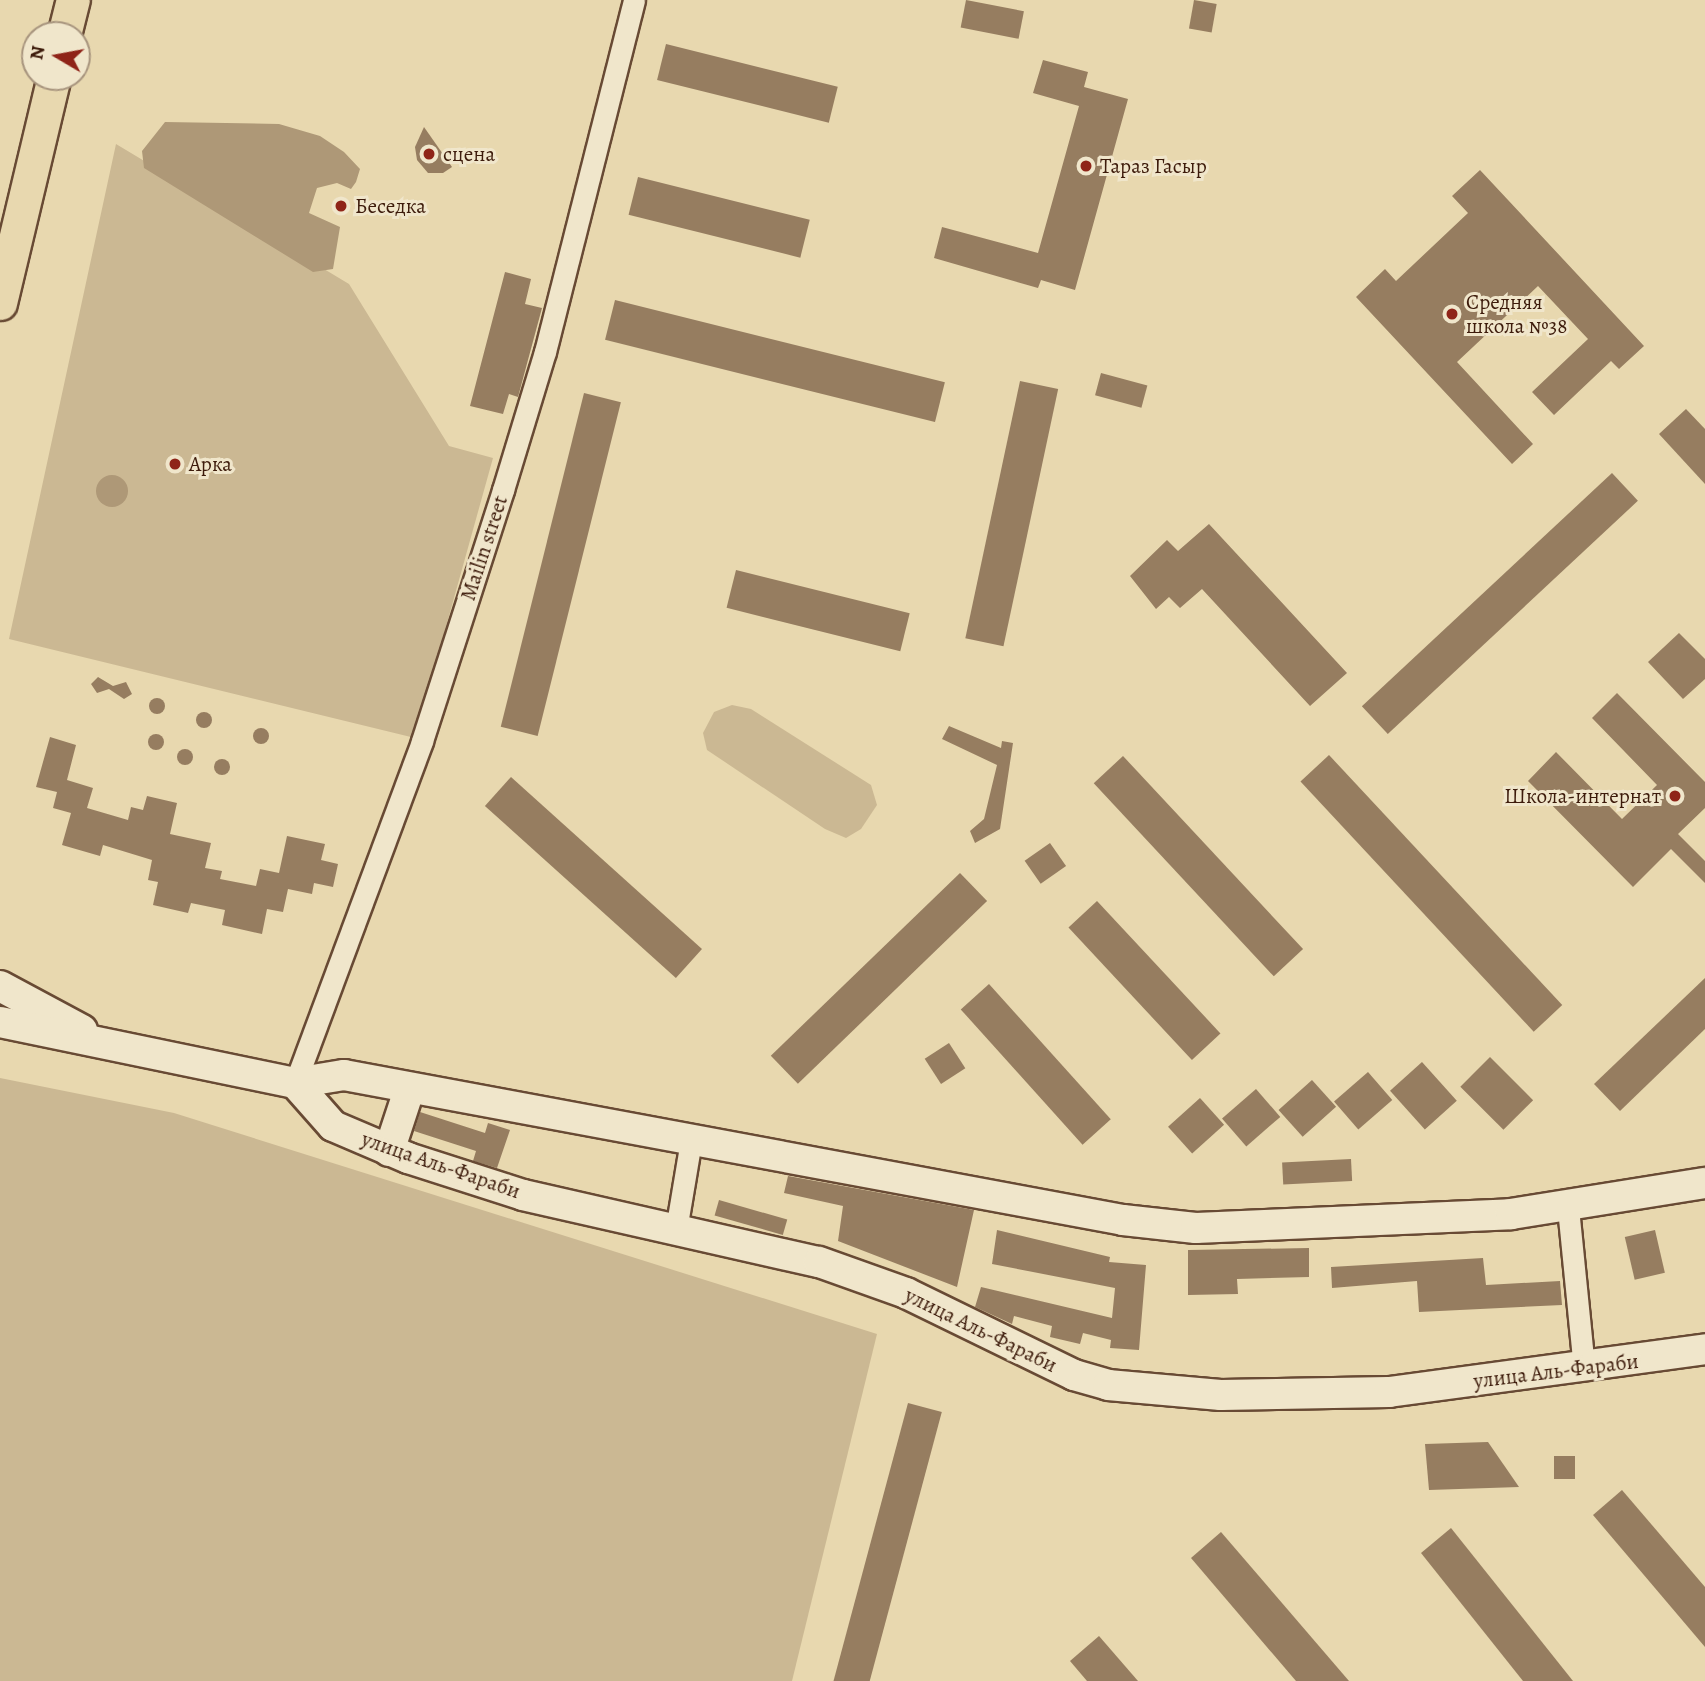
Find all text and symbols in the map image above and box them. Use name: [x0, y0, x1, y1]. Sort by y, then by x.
north arrow: [21, 21, 91, 91]
text: N: [23, 44, 51, 62]
place label: сцена: [443, 141, 495, 167]
marker: сцена: [421, 146, 437, 162]
place label: Тараз Гасыр: [1100, 153, 1207, 179]
marker: Тараз Гасыр: [1078, 158, 1094, 174]
place label: Беседка: [355, 193, 426, 219]
marker: Беседка: [333, 198, 349, 214]
place label: Средняя школа №38: [1466, 289, 1567, 339]
marker: Средняя школа №38: [1444, 306, 1460, 322]
place label: Арка: [189, 451, 232, 477]
marker: Арка: [167, 456, 183, 472]
street label: Mailin street: [455, 492, 513, 604]
place label: Школа-интернат: [1504, 783, 1661, 809]
marker: Школа-интернат: [1667, 788, 1683, 804]
street label: улица Аль-Фараби: [358, 1126, 524, 1204]
street label: улица Аль-Фараби: [901, 1282, 1061, 1378]
street label: улица Аль-Фараби: [1472, 1348, 1640, 1394]

